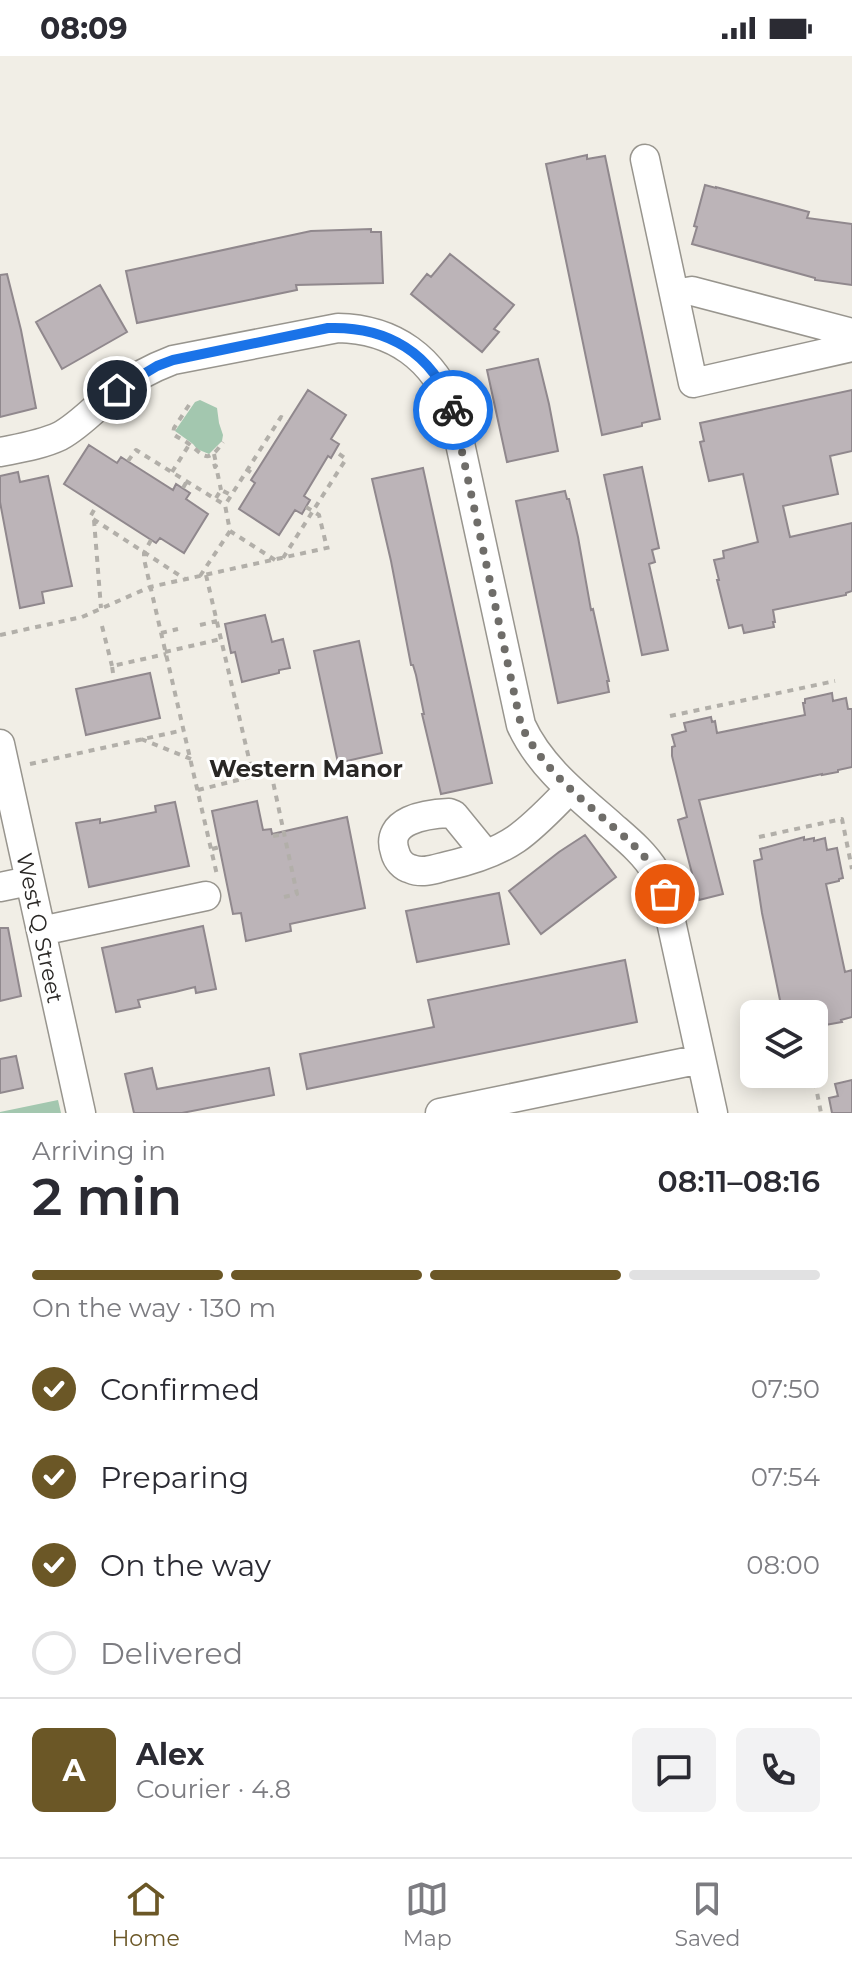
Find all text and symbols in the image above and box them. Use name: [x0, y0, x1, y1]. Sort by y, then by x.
text: 08:09: [40, 10, 128, 47]
pin: [83, 356, 151, 424]
icon: home: [95, 368, 139, 412]
courier: [413, 370, 493, 450]
icon: bike: [431, 388, 475, 432]
district label: Western Manor: [209, 754, 403, 783]
street label: West Q Street: [10, 851, 69, 1006]
pin: [631, 860, 699, 928]
icon: bag: [643, 872, 687, 916]
map controls: [740, 1000, 828, 1088]
button: layers: [740, 1000, 828, 1088]
text: Arriving in: [32, 1135, 166, 1167]
text: 08:11–08:16: [658, 1163, 820, 1200]
text: 2 min: [32, 1165, 182, 1228]
text: On the way · 130 m: [32, 1292, 276, 1324]
icon: check: [32, 1367, 76, 1411]
text: Confirmed: [100, 1371, 260, 1408]
text: 07:50: [751, 1373, 820, 1405]
icon: check: [32, 1455, 76, 1499]
text: Preparing: [100, 1459, 249, 1496]
text: 07:54: [751, 1461, 820, 1493]
icon: check: [32, 1543, 76, 1587]
text: On the way: [100, 1547, 271, 1584]
text: 08:00: [746, 1549, 820, 1581]
text: Delivered: [100, 1635, 243, 1672]
button: chat: [632, 1728, 716, 1812]
button: phone: [736, 1728, 820, 1812]
text: Alex: [136, 1736, 204, 1773]
text: A: [63, 1752, 85, 1789]
text: Courier · 4.8: [136, 1773, 291, 1805]
tab: Home: [111, 1877, 180, 1952]
tab: Map: [403, 1877, 452, 1952]
tab: Saved: [674, 1877, 741, 1952]

